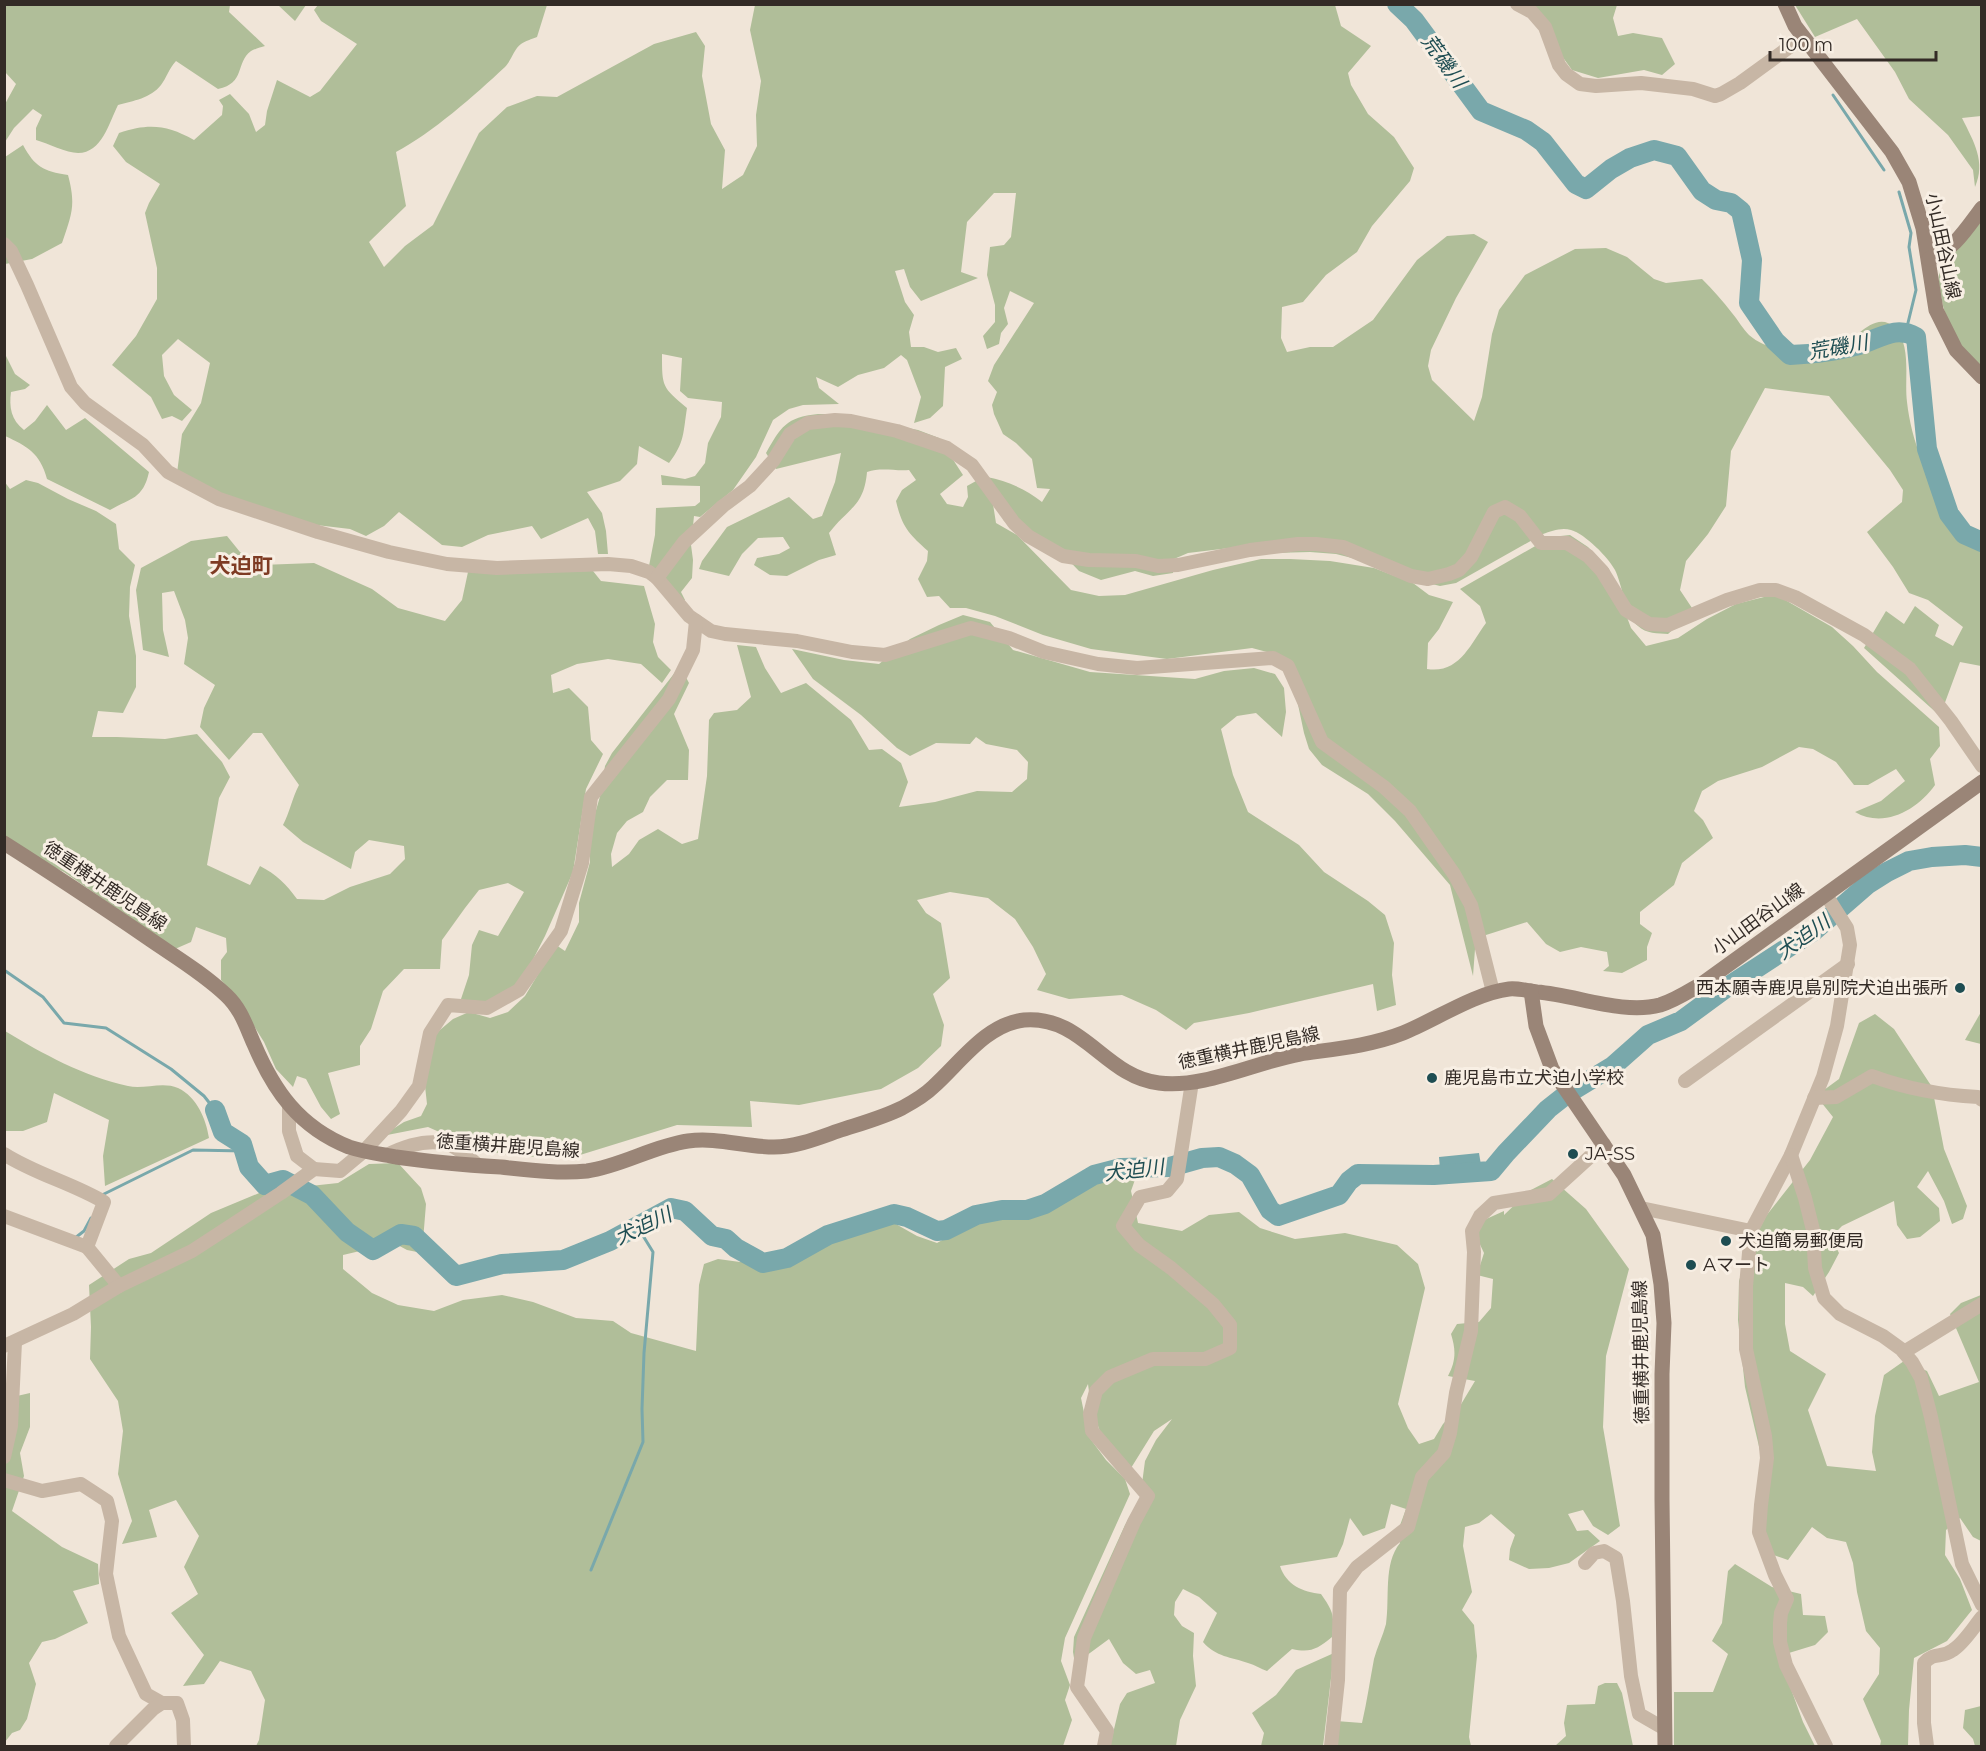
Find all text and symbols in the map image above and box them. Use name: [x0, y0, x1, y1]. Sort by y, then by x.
scale bar: [1770, 24, 1936, 62]
water label: 荒磯川: [1417, 30, 1473, 94]
text: 100 m: [1779, 34, 1833, 56]
street label: 小山田谷山線: [1921, 191, 1965, 301]
water label: 荒磯川: [1806, 330, 1872, 364]
district label: 犬迫町: [210, 553, 273, 578]
street label: 徳重横井鹿児島線: [39, 837, 171, 935]
street label: 小山田谷山線: [1708, 878, 1808, 960]
water label: 犬迫川: [1772, 908, 1836, 964]
place label: 西本願寺鹿児島別院犬迫出張所: [1696, 977, 1948, 999]
marker: 西本願寺鹿児島別院犬迫出張所: [1953, 981, 1967, 995]
street label: 徳重横井鹿児島線: [1176, 1022, 1322, 1074]
place label: 鹿児島市立犬迫小学校: [1444, 1067, 1624, 1089]
marker: 鹿児島市立犬迫小学校: [1425, 1071, 1439, 1085]
street label: 徳重横井鹿児島線: [435, 1130, 581, 1162]
place label: JA-SS: [1584, 1143, 1635, 1165]
marker: JA-SS: [1566, 1147, 1580, 1161]
water label: 犬迫川: [1103, 1154, 1167, 1186]
water label: 犬迫川: [611, 1202, 677, 1250]
place label: 犬迫簡易郵便局: [1738, 1230, 1864, 1252]
marker: 犬迫簡易郵便局: [1719, 1234, 1733, 1248]
place label: Aマート: [1703, 1254, 1770, 1276]
marker: Aマート: [1684, 1258, 1698, 1272]
street label: 徳重横井鹿児島線: [1629, 1280, 1653, 1424]

